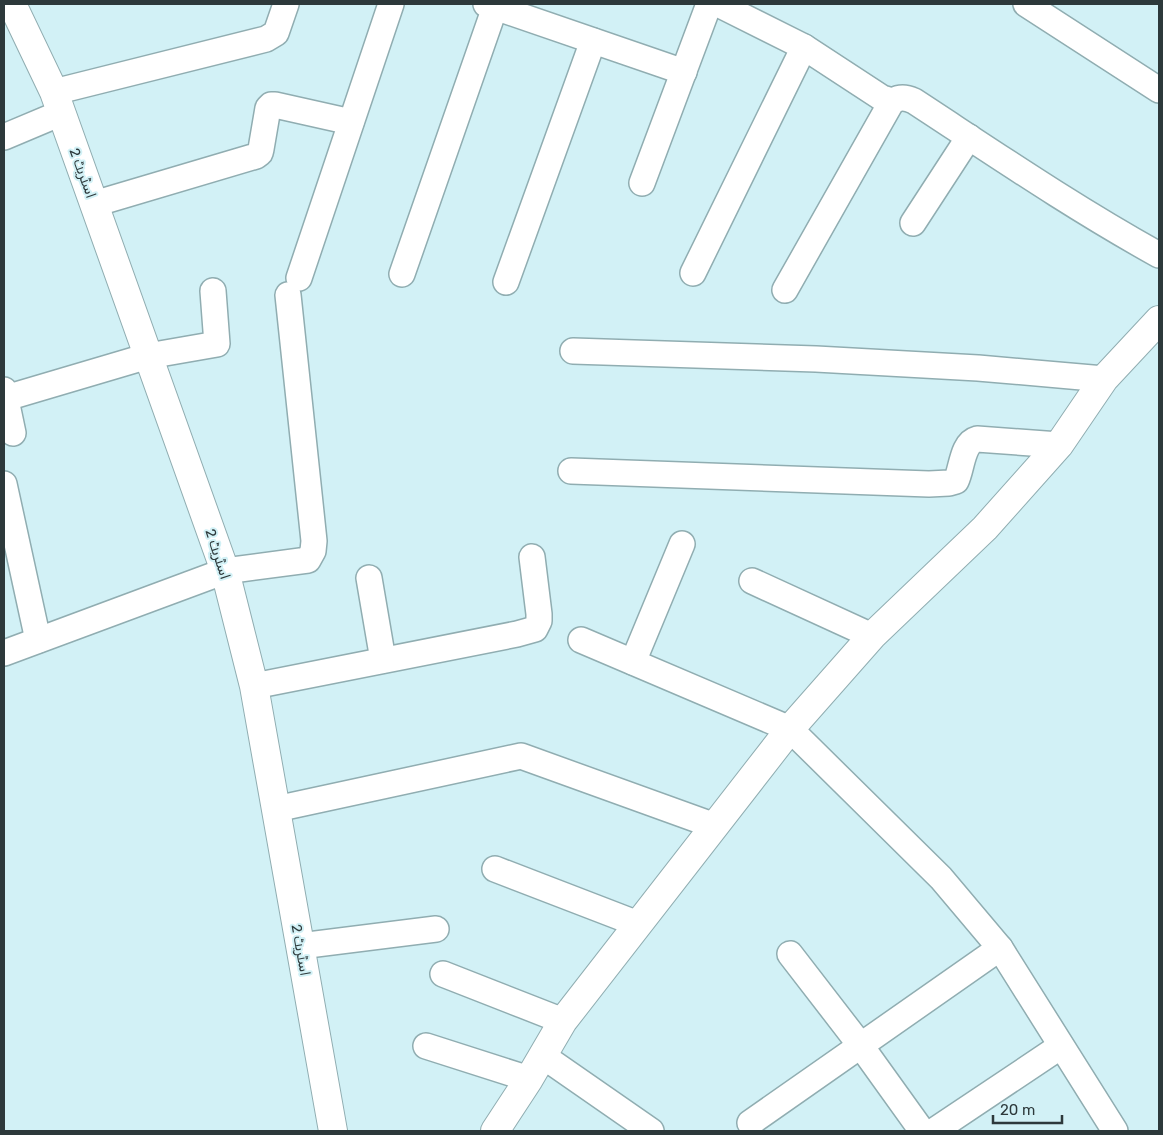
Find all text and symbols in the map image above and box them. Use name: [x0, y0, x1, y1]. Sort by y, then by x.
street label: اسٹریٹ 2: [66, 146, 99, 201]
street label: اسٹریٹ 2: [201, 527, 234, 582]
street label: اسٹریٹ 2: [288, 923, 313, 977]
scale bar: [993, 1092, 1062, 1124]
text: 20 m: [1000, 1101, 1035, 1119]

